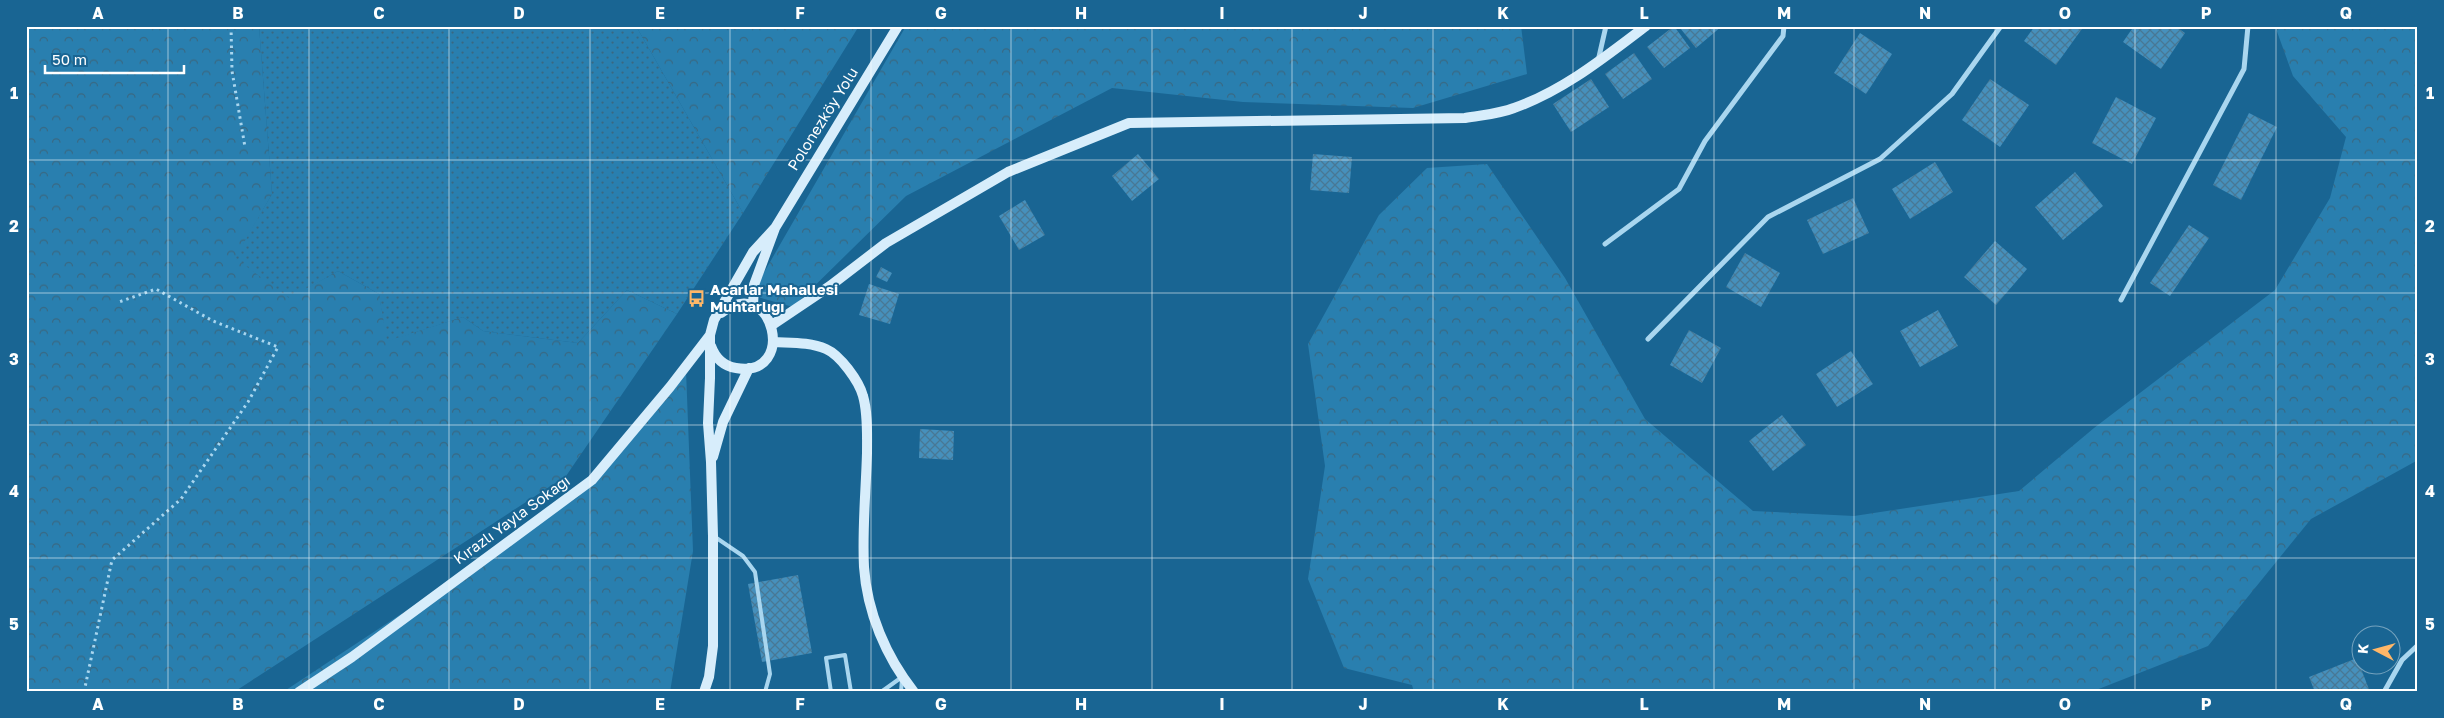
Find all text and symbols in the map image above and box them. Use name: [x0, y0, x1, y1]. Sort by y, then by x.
text: A: [92, 3, 104, 23]
text: B: [232, 3, 244, 23]
text: C: [373, 3, 385, 23]
text: D: [513, 3, 525, 23]
text: E: [655, 3, 665, 23]
text: F: [795, 3, 805, 23]
text: G: [935, 3, 947, 23]
text: H: [1075, 3, 1087, 23]
text: I: [1219, 3, 1225, 23]
text: J: [1358, 3, 1368, 23]
text: K: [1497, 3, 1509, 23]
text: L: [1639, 3, 1649, 23]
text: M: [1777, 3, 1791, 23]
text: N: [1919, 3, 1931, 23]
text: O: [2059, 3, 2071, 23]
text: P: [2201, 3, 2212, 23]
text: Q: [2340, 3, 2352, 23]
scale bar: [45, 42, 184, 74]
text: 50 m: [52, 50, 87, 68]
street label: Polonezköy Yolu: [783, 64, 861, 173]
text: 1: [10, 83, 18, 103]
text: 1: [2426, 83, 2434, 103]
text: 2: [9, 216, 19, 236]
text: 2: [2425, 216, 2435, 236]
place label: Acarlar Mahallesi Muhtarlığı: [710, 280, 838, 315]
bus stop icon: Acarlar Mahallesi Muhtarlığı: [686, 289, 706, 309]
text: 3: [9, 349, 19, 369]
text: 3: [2425, 349, 2435, 369]
street label: Kırazlı Yayla Sokağı: [450, 471, 573, 567]
text: 4: [9, 481, 19, 501]
text: 4: [2425, 481, 2435, 501]
text: 5: [9, 614, 19, 634]
text: 5: [2425, 614, 2435, 634]
north arrow: [2352, 626, 2402, 676]
text: K: [2354, 643, 2372, 655]
text: A: [92, 694, 104, 714]
text: B: [232, 694, 244, 714]
text: C: [373, 694, 385, 714]
text: D: [513, 694, 525, 714]
text: E: [655, 694, 665, 714]
text: F: [795, 694, 805, 714]
text: G: [935, 694, 947, 714]
text: H: [1075, 694, 1087, 714]
text: I: [1219, 694, 1225, 714]
text: J: [1358, 694, 1368, 714]
text: K: [1497, 694, 1509, 714]
text: L: [1639, 694, 1649, 714]
text: M: [1777, 694, 1791, 714]
text: N: [1919, 694, 1931, 714]
text: O: [2059, 694, 2071, 714]
text: P: [2201, 694, 2212, 714]
text: Q: [2340, 694, 2352, 714]

